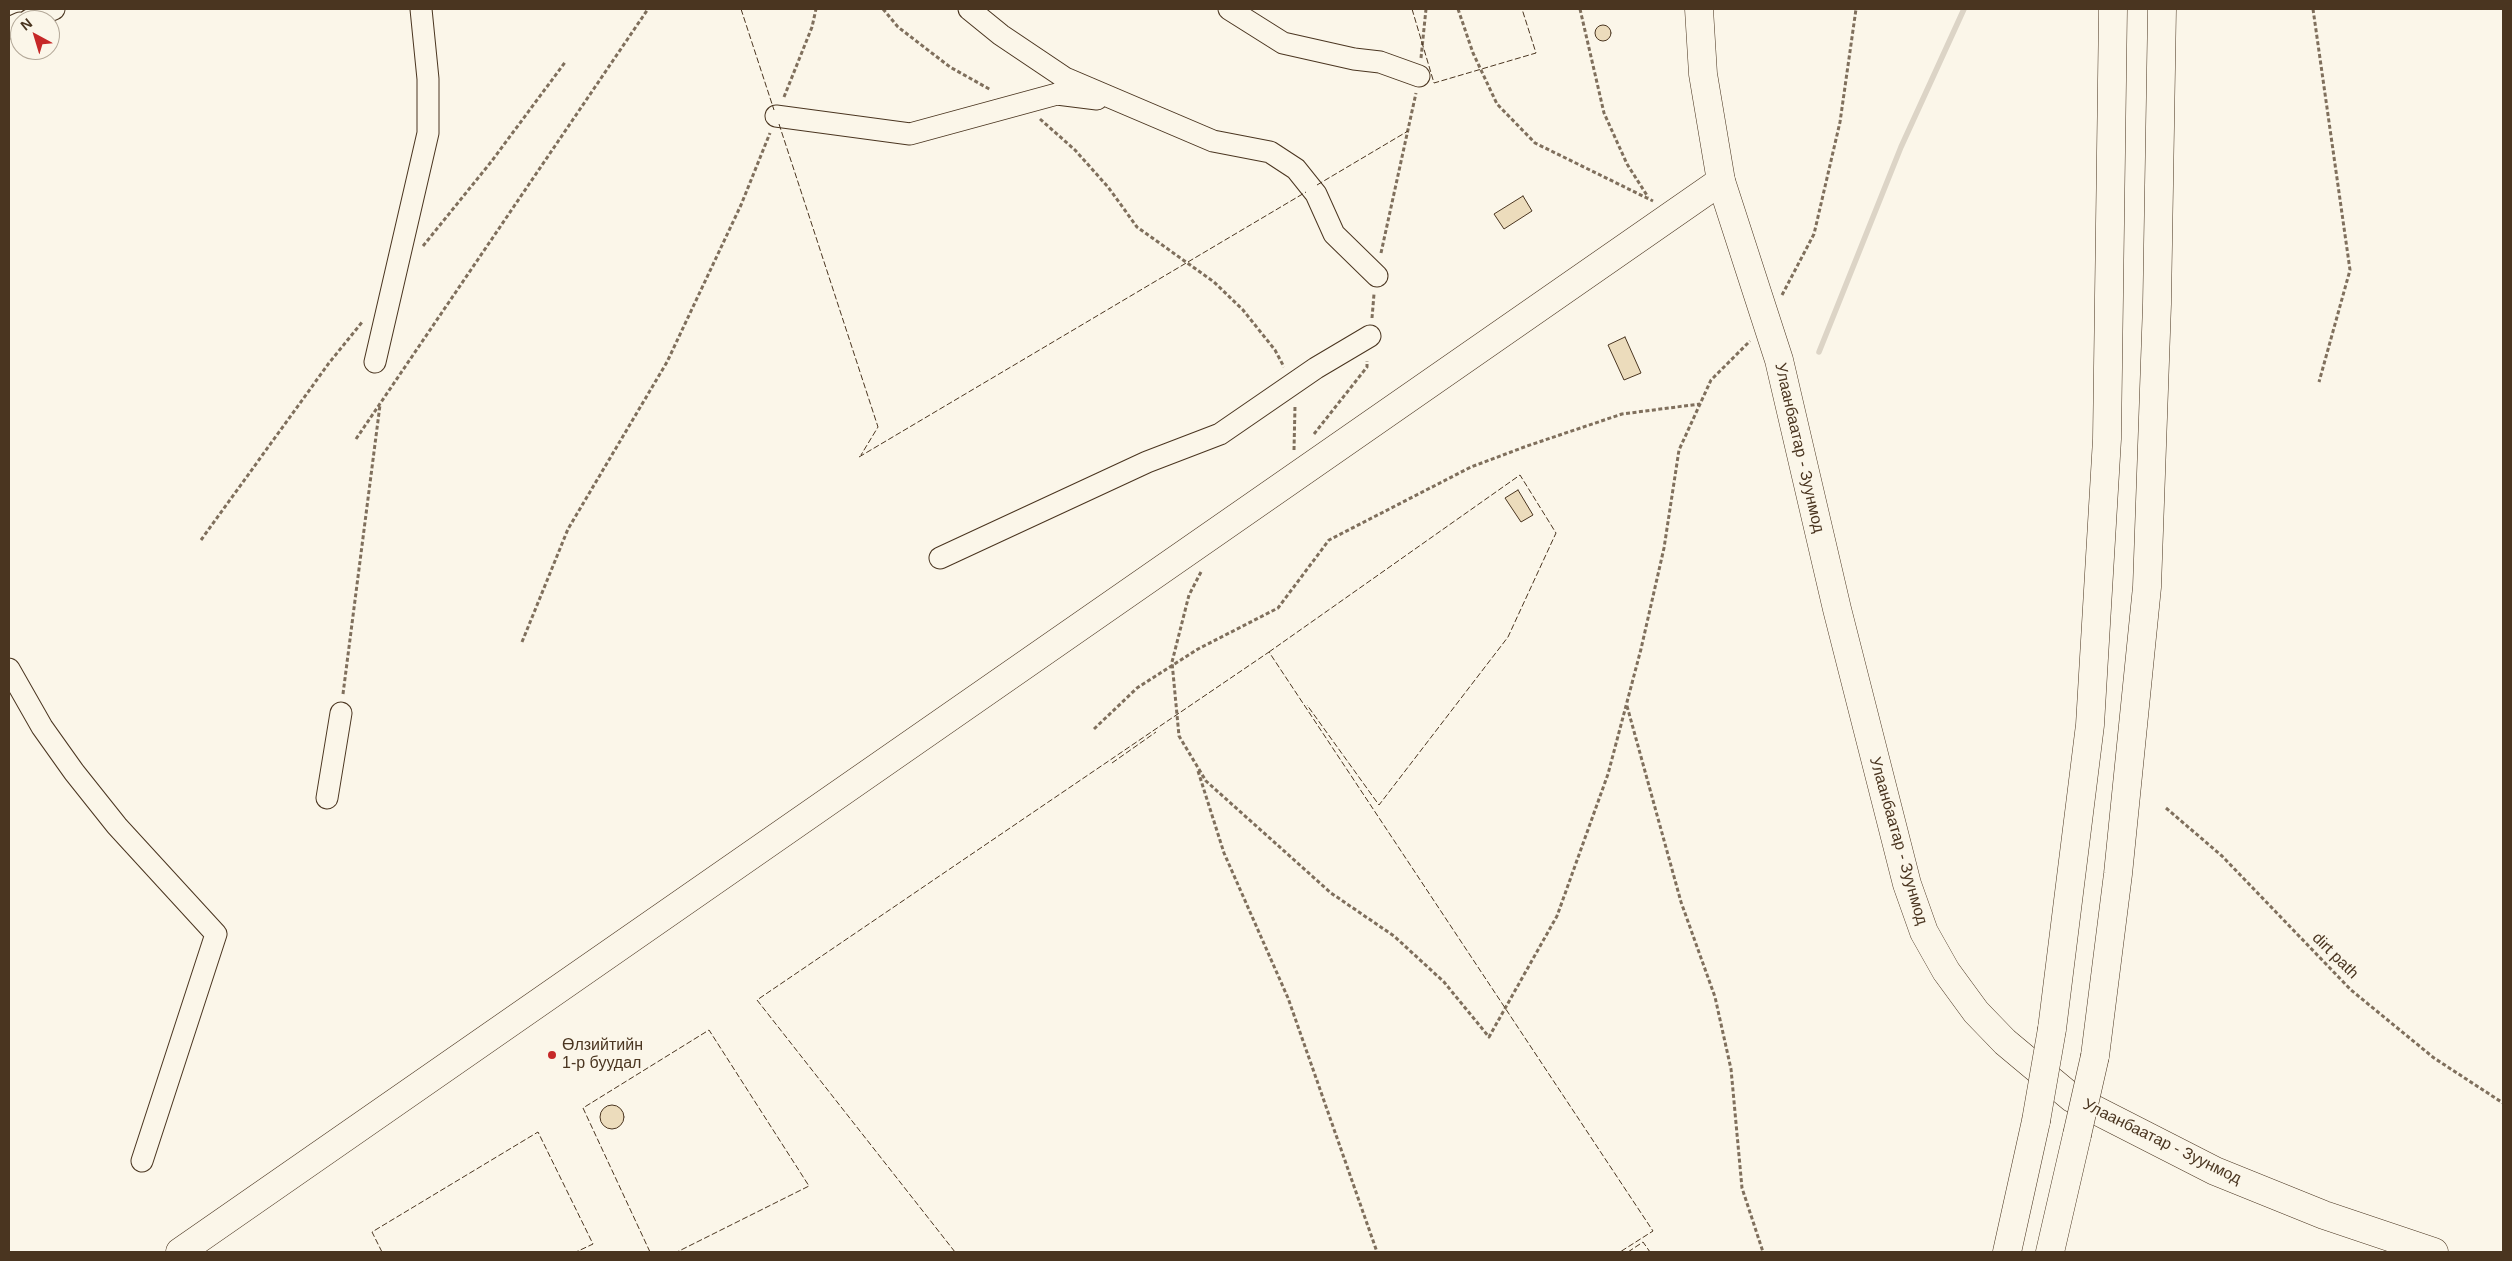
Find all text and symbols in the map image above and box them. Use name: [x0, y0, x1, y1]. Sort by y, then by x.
north arrow: [10, 10, 60, 60]
text: N: [17, 15, 35, 34]
street label: Улаанбаатар - Зуунмод: [1770, 361, 1828, 535]
street label: Улаанбаатар - Зуунмод: [1865, 755, 1931, 927]
street label: dirt path: [2308, 929, 2362, 983]
place label: Өлзийтийн 1-р буудал: [562, 1036, 643, 1074]
marker: Өлзийтийн 1-р буудал: [546, 1049, 558, 1061]
street label: Улаанбаатар - Зуунмод: [2080, 1095, 2244, 1189]

